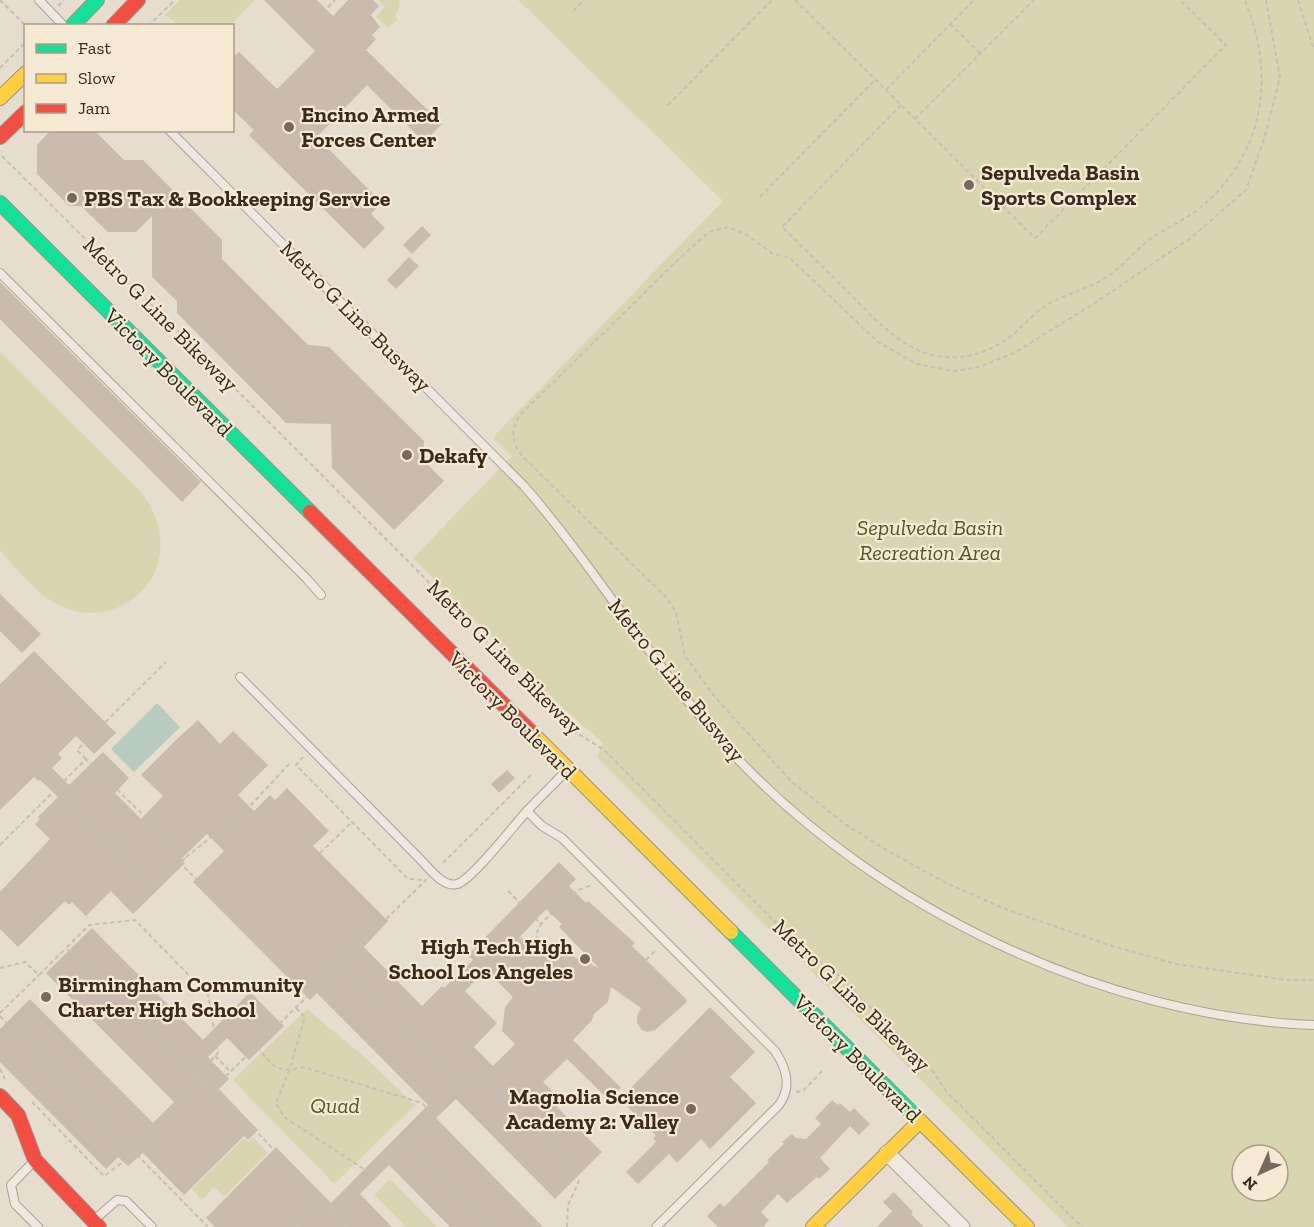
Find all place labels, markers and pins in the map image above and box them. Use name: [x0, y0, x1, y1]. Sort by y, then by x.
place label: Encino Armed Forces Center: [301, 101, 440, 153]
marker: Encino Armed Forces Center: [282, 120, 296, 134]
place label: Sepulveda Basin Sports Complex: [981, 159, 1140, 211]
marker: Sepulveda Basin Sports Complex: [962, 178, 976, 192]
place label: PBS Tax & Bookkeeping Service: [84, 185, 391, 212]
marker: PBS Tax & Bookkeeping Service: [65, 191, 79, 205]
place label: Dekafy: [419, 442, 488, 469]
marker: Dekafy: [400, 448, 414, 462]
place label: High Tech High School Los Angeles: [389, 933, 573, 985]
marker: High Tech High School Los Angeles: [578, 952, 592, 966]
place label: Birmingham Community Charter High School: [58, 971, 304, 1023]
marker: Birmingham Community Charter High School: [39, 990, 53, 1004]
place label: Magnolia Science Academy 2: Valley: [506, 1083, 679, 1135]
marker: Magnolia Science Academy 2: Valley: [684, 1102, 698, 1116]

